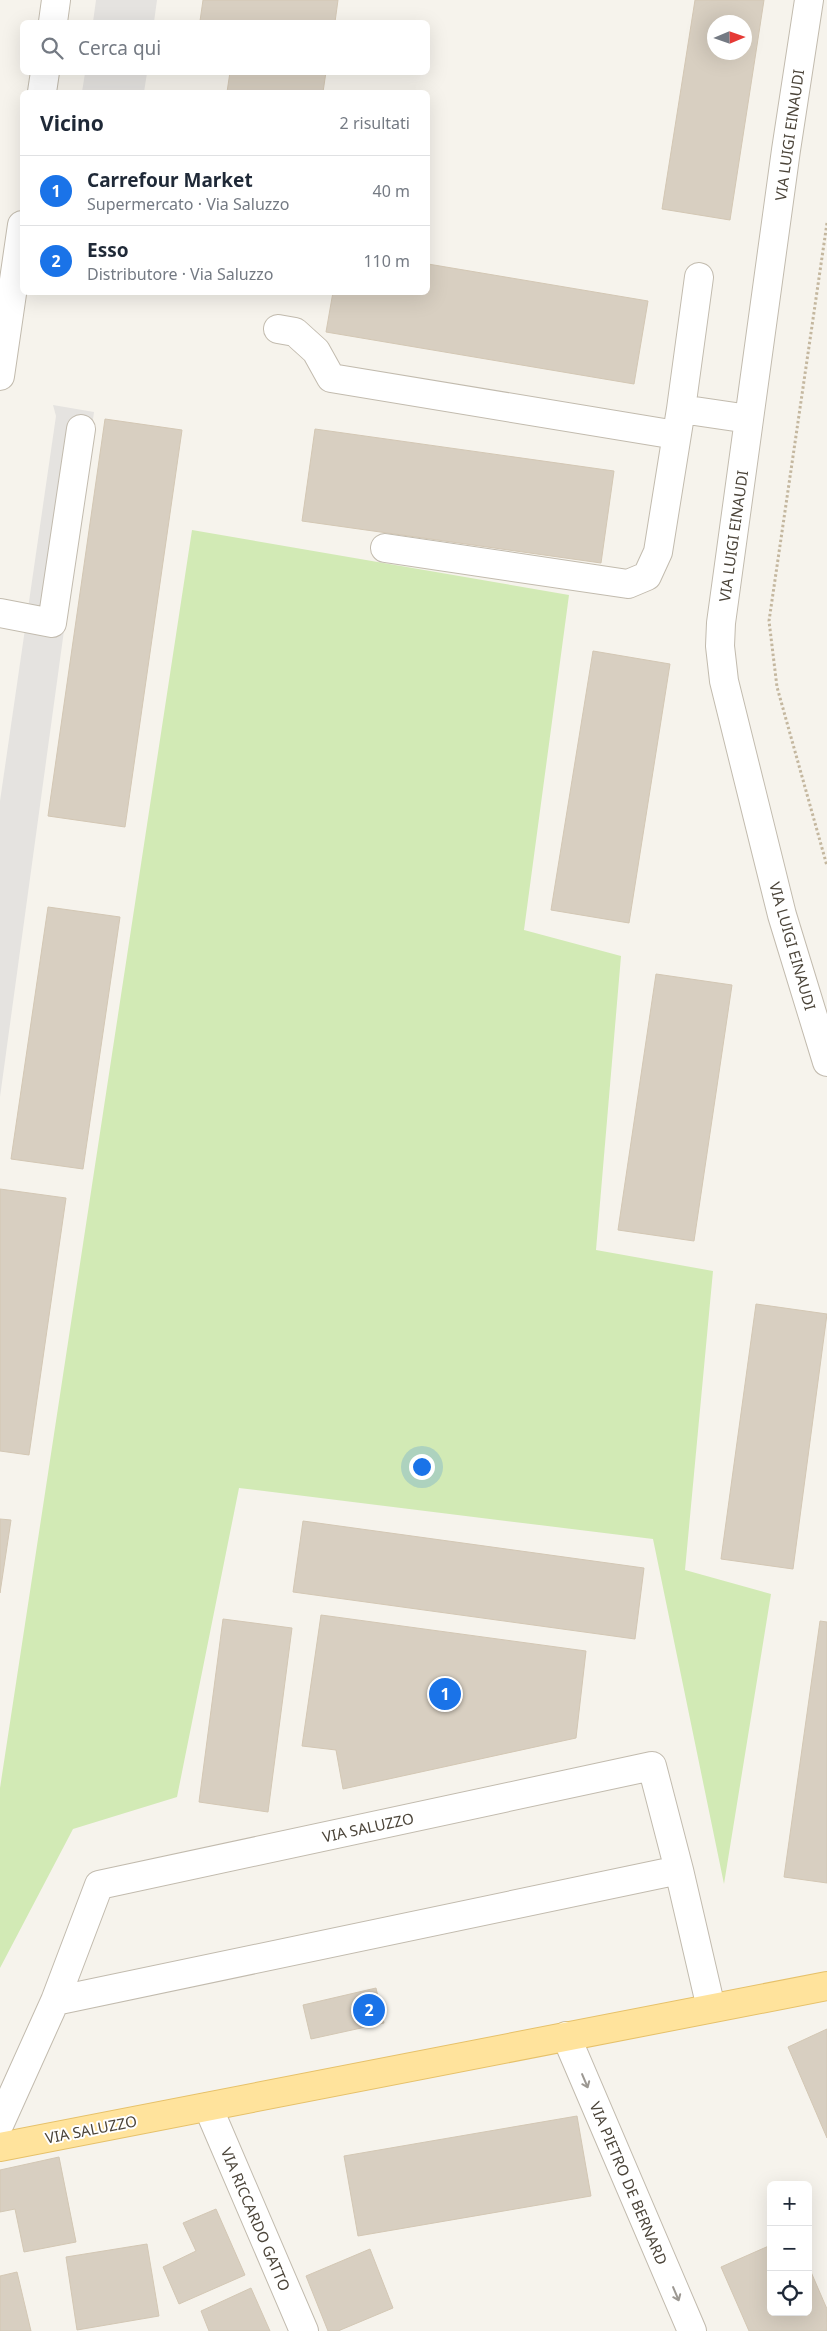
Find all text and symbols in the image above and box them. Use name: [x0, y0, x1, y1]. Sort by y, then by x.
north arrow: [707, 15, 752, 60]
search box: [20, 20, 430, 75]
icon: search: [38, 34, 66, 62]
text: Cerca qui: [78, 35, 161, 61]
street label: VIA LUIGI EINAUDI: [770, 68, 808, 202]
text: Vicino: [40, 109, 104, 137]
text: 2 risultati: [340, 112, 410, 134]
text: Carrefour Market: [87, 167, 253, 193]
text: 1: [51, 180, 61, 202]
text: 40 m: [373, 180, 410, 202]
text: Supermercato · Via Saluzzo: [87, 193, 290, 215]
text: Esso: [87, 237, 129, 263]
text: 2: [51, 250, 61, 272]
text: 110 m: [363, 250, 410, 272]
text: Distributore · Via Saluzzo: [87, 263, 273, 285]
street label: VIA LUIGI EINAUDI: [714, 469, 752, 603]
street label: VIA LUIGI EINAUDI: [765, 879, 821, 1013]
your location: [409, 1454, 435, 1480]
pin: 1: [429, 1675, 461, 1713]
street label: VIA SALUZZO: [321, 1808, 415, 1846]
pin: 2: [353, 1991, 385, 2029]
one-way arrow: [580, 2073, 590, 2088]
street label: VIA PIETRO DE BERNARD: [586, 2098, 672, 2268]
street label: VIA SALUZZO: [44, 2110, 138, 2148]
street label: VIA RICCARDO GATTO: [217, 2144, 295, 2294]
map controls: [767, 2181, 812, 2316]
button: +: [767, 2181, 812, 2226]
button: −: [767, 2226, 812, 2271]
button: locate: [767, 2271, 812, 2316]
one-way arrow: [672, 2286, 682, 2301]

